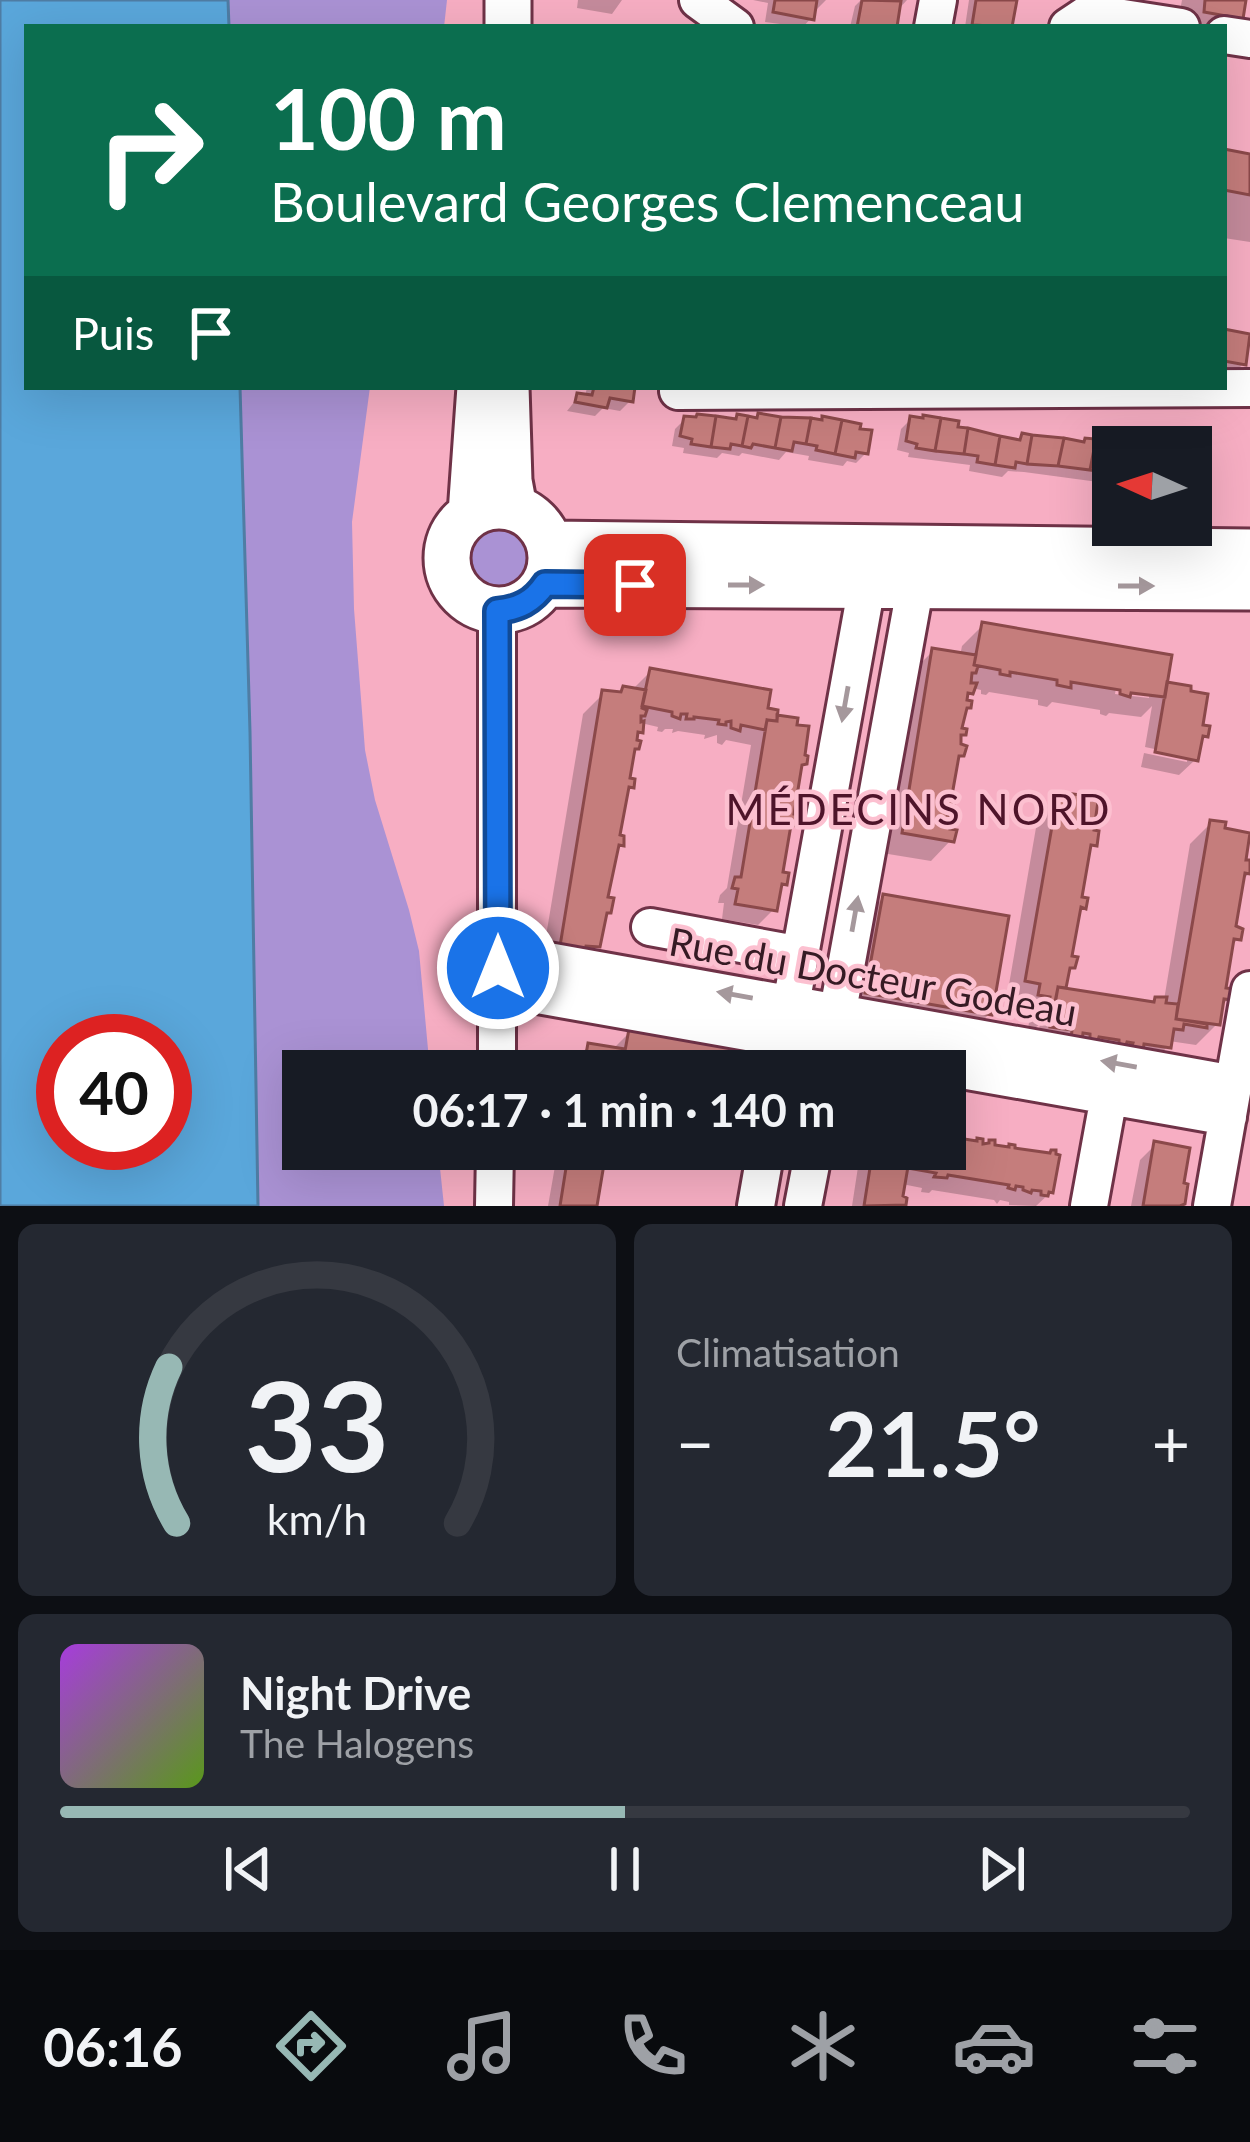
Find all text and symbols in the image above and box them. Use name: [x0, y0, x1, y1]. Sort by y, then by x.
text: 100 m: [270, 67, 507, 168]
icon: right: [72, 72, 228, 228]
text: Boulevard Georges Clemenceau: [270, 169, 1024, 234]
icon: arrive: [178, 300, 244, 366]
text: Puis: [72, 306, 154, 360]
north arrow: [1092, 426, 1212, 546]
map controls: [1092, 426, 1212, 546]
pin: [584, 534, 686, 636]
icon: arrive: [602, 552, 668, 618]
one-way arrow: [728, 575, 766, 595]
one-way arrow: [1118, 577, 1156, 596]
one-way arrow: [836, 686, 855, 723]
district label: MÉDECINS NORD: [725, 784, 1113, 834]
one-way arrow: [846, 895, 865, 933]
position arrow: [435, 905, 561, 1031]
street label: Rue du Docteur Godeau: [666, 917, 1081, 1035]
one-way arrow: [716, 985, 753, 1004]
speed limit sign: 40: [36, 1014, 192, 1170]
one-way arrow: [1099, 1054, 1137, 1073]
text: 06:17 · 1 min · 140 m: [413, 1083, 835, 1137]
text: Climatisation: [676, 1329, 900, 1375]
text: 33: [245, 1349, 389, 1499]
text: 21.5°: [825, 1388, 1041, 1496]
text: −: [676, 1403, 714, 1482]
text: +: [1152, 1403, 1190, 1482]
text: km/h: [267, 1493, 367, 1544]
text: Night Drive: [240, 1666, 471, 1720]
text: The Halogens: [240, 1720, 474, 1766]
icon: previous: [215, 1836, 281, 1902]
icon: pause: [592, 1836, 658, 1902]
icon: next: [969, 1836, 1035, 1902]
icon: directions: [269, 2004, 353, 2088]
icon: music: [440, 2004, 524, 2088]
icon: phone: [611, 2004, 695, 2088]
icon: climate: [781, 2004, 865, 2088]
icon: car: [952, 2004, 1036, 2088]
icon: filters: [1123, 2004, 1207, 2088]
text: 06:16: [43, 2014, 183, 2079]

